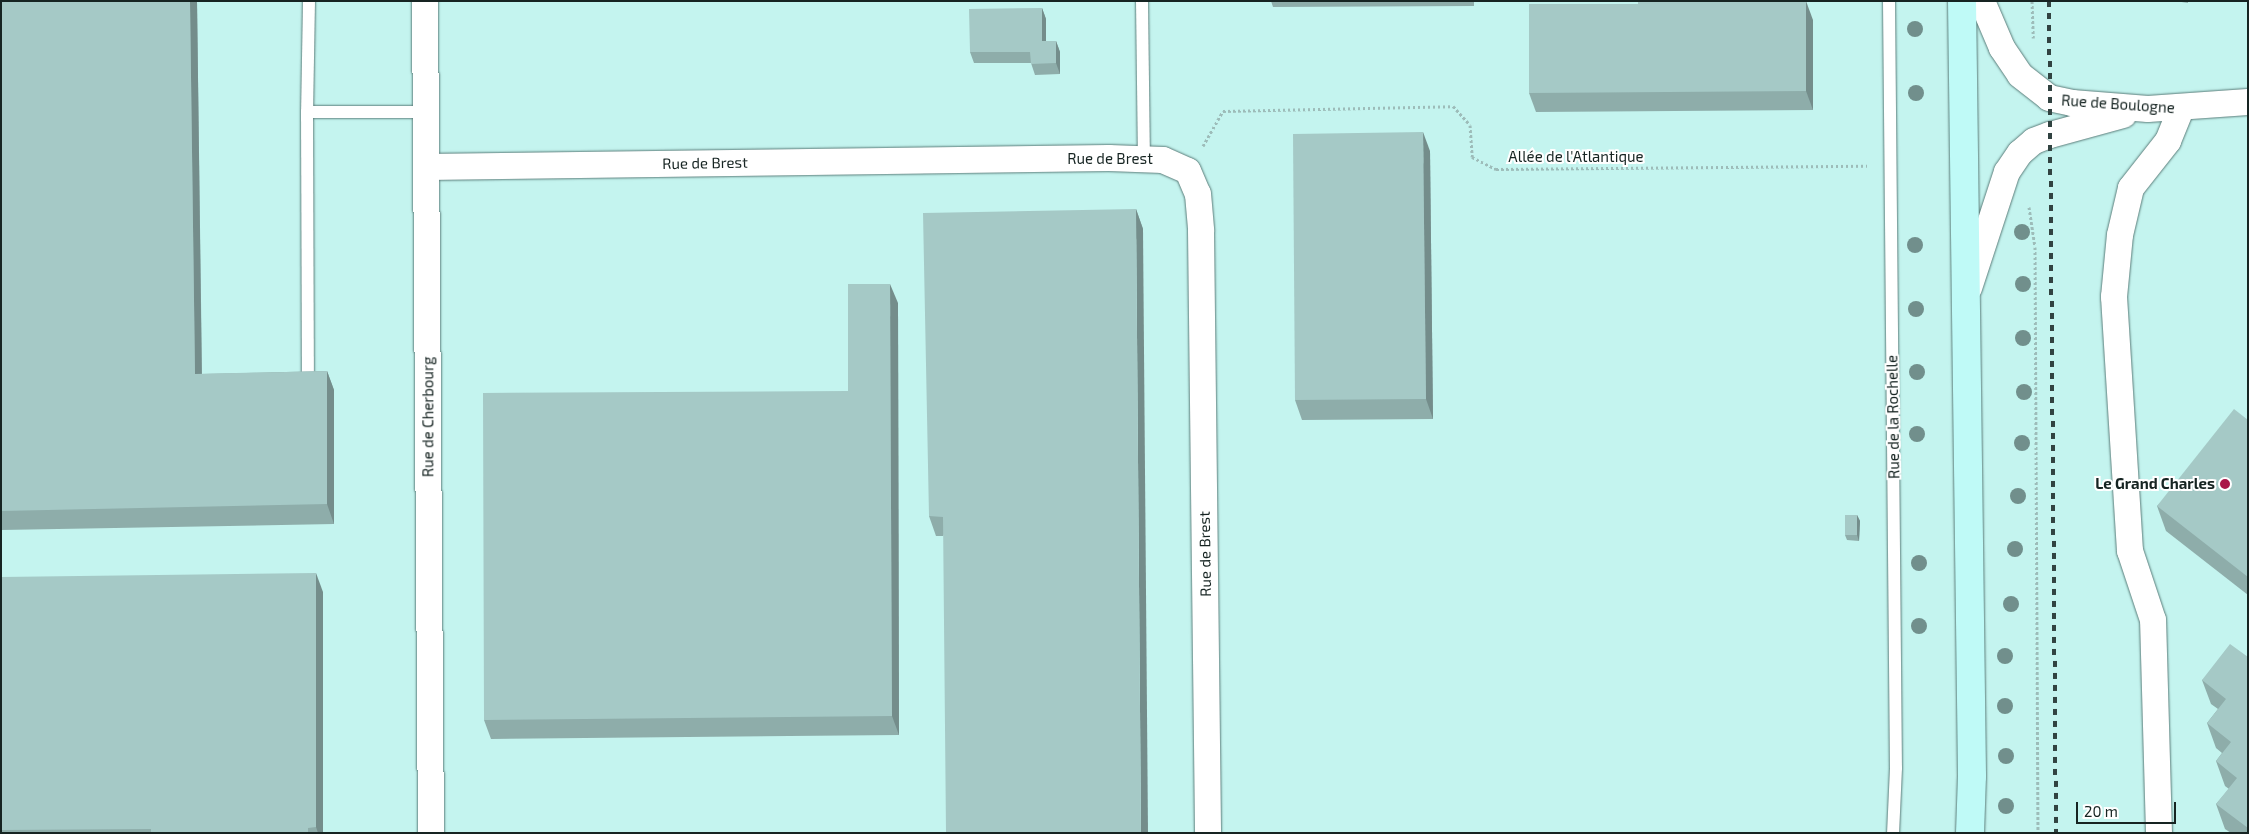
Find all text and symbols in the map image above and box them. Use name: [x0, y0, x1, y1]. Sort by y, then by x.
street label: Rue de Boulogne: [2061, 91, 2175, 117]
street label: Allée de l'Atlantique: [1508, 148, 1644, 166]
street label: Rue de Brest: [1067, 150, 1153, 168]
street label: Rue de Brest: [662, 153, 748, 173]
street label: Rue de la Rochelle: [1883, 355, 1903, 479]
street label: Rue de Cherbourg: [419, 357, 437, 477]
place label: Le Grand Charles: [2095, 475, 2215, 493]
marker: Le Grand Charles: [2219, 478, 2231, 490]
street label: Rue de Brest: [1195, 511, 1215, 597]
scale bar: [2079, 792, 2179, 824]
text: 20 m: [2084, 802, 2118, 820]

